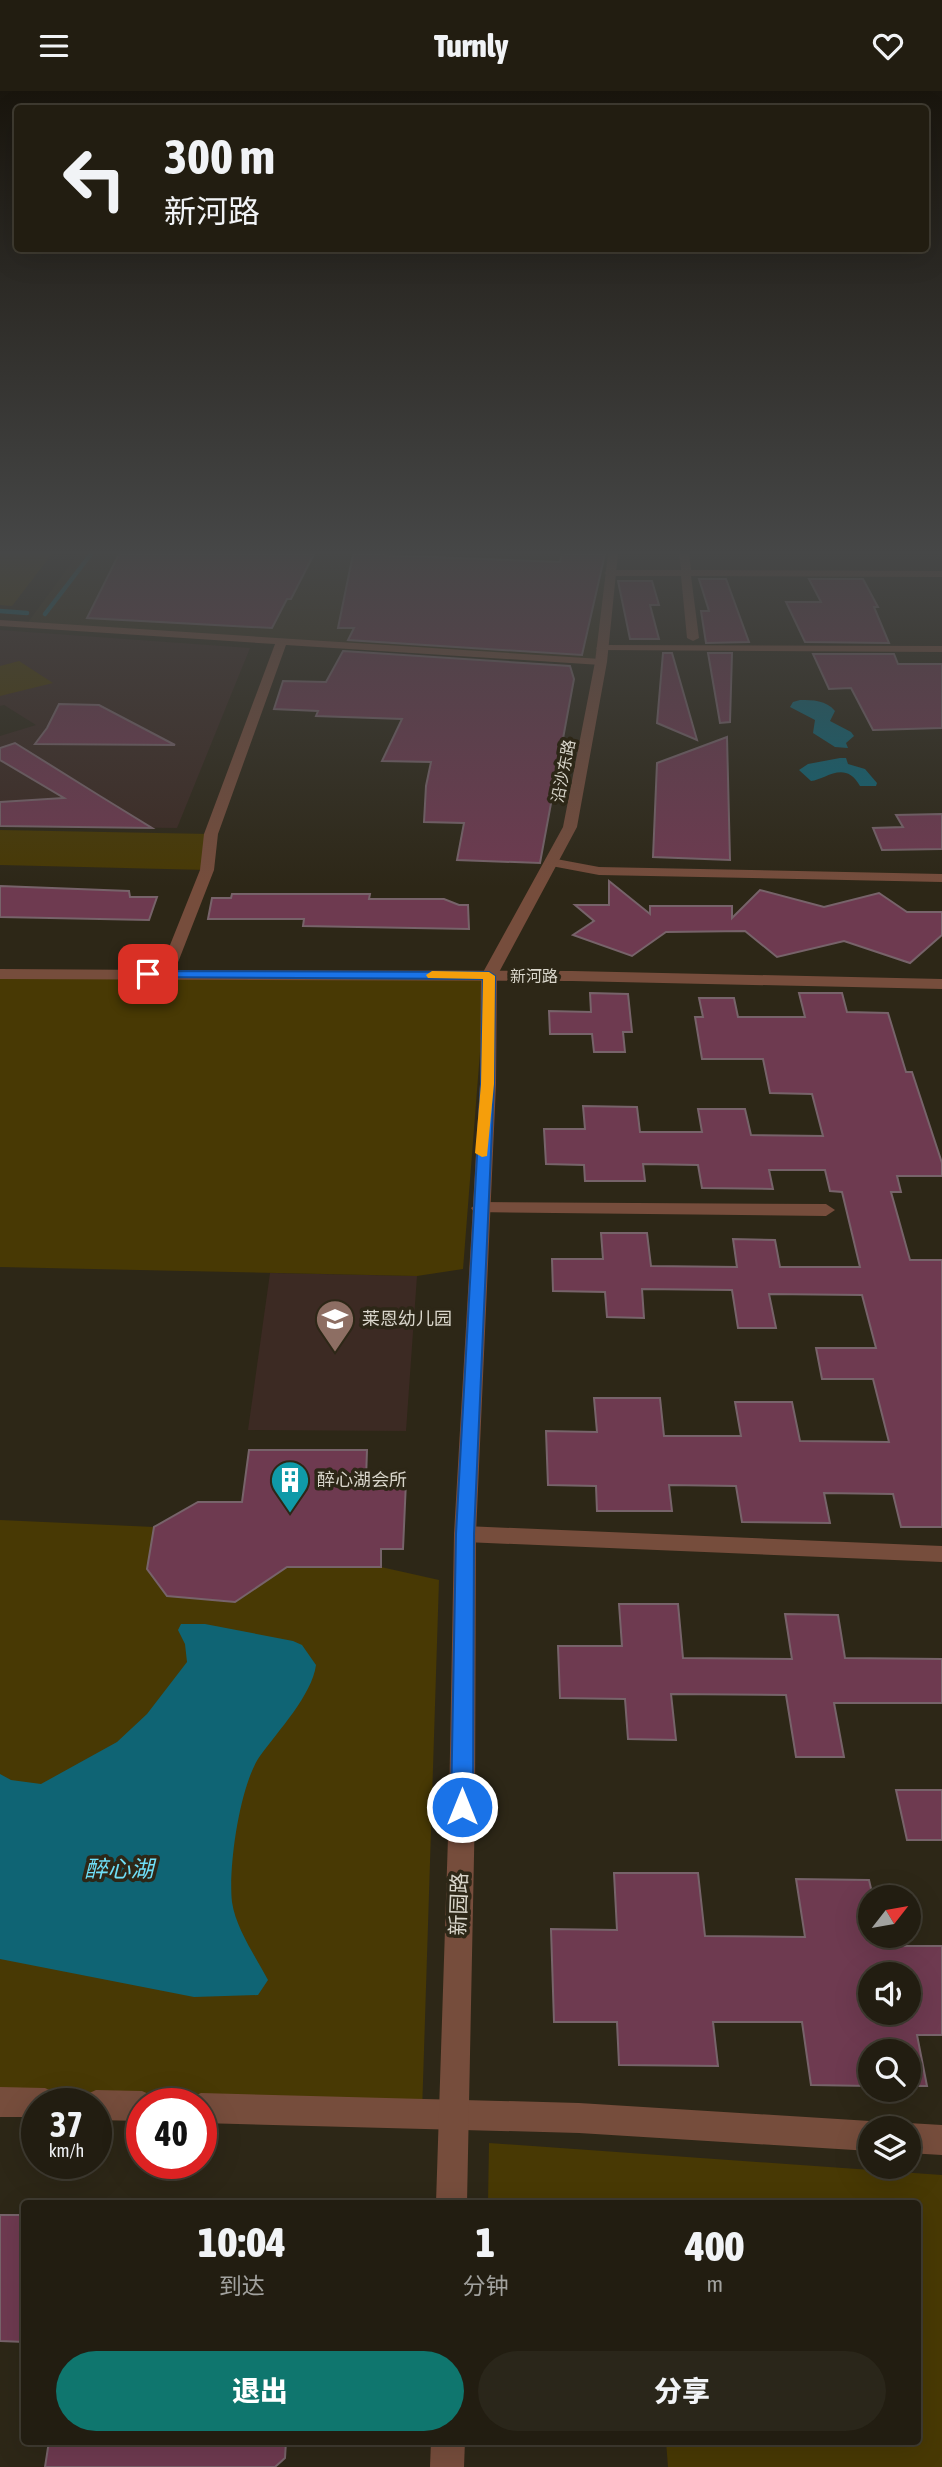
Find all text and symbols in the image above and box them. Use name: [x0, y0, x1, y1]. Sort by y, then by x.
icon: menu: [35, 27, 73, 65]
text: Turnly: [434, 27, 508, 64]
icon: heart: [869, 27, 907, 65]
text: 300 m: [164, 128, 275, 184]
icon: left: [49, 133, 140, 224]
text: 新河路: [164, 193, 260, 230]
street label: 沿沙东路: [548, 738, 578, 804]
pin: [118, 944, 178, 1004]
icon: arrive: [129, 955, 167, 993]
street label: 新河路: [510, 967, 558, 985]
school or university icon: 莱恩幼儿园: [314, 1298, 356, 1353]
place label: 莱恩幼儿园: [362, 1308, 452, 1329]
building icon: 醉心湖会所: [269, 1459, 311, 1514]
place label: 醉心湖会所: [317, 1469, 407, 1490]
position arrow: [425, 1770, 499, 1844]
water label: 醉心湖: [85, 1856, 157, 1882]
street label: 新园路: [445, 1872, 471, 1936]
north arrow: [858, 1885, 920, 1948]
map controls: [858, 1885, 921, 2179]
button: sound: [858, 1962, 921, 2025]
button: search: [858, 2039, 921, 2102]
speed limit sign: 40: [126, 2088, 217, 2179]
text: 37: [50, 2104, 83, 2144]
button: layers: [858, 2116, 921, 2179]
text: km/h: [49, 2140, 84, 2161]
text: 10:04: [198, 2218, 286, 2266]
text: 1: [476, 2218, 495, 2266]
text: 400: [685, 2222, 744, 2270]
text: m: [706, 2271, 723, 2297]
text: 到达: [219, 2273, 265, 2299]
text: 分钟: [462, 2273, 508, 2299]
button: 退出: [56, 2351, 464, 2431]
button: 分享: [478, 2351, 886, 2431]

